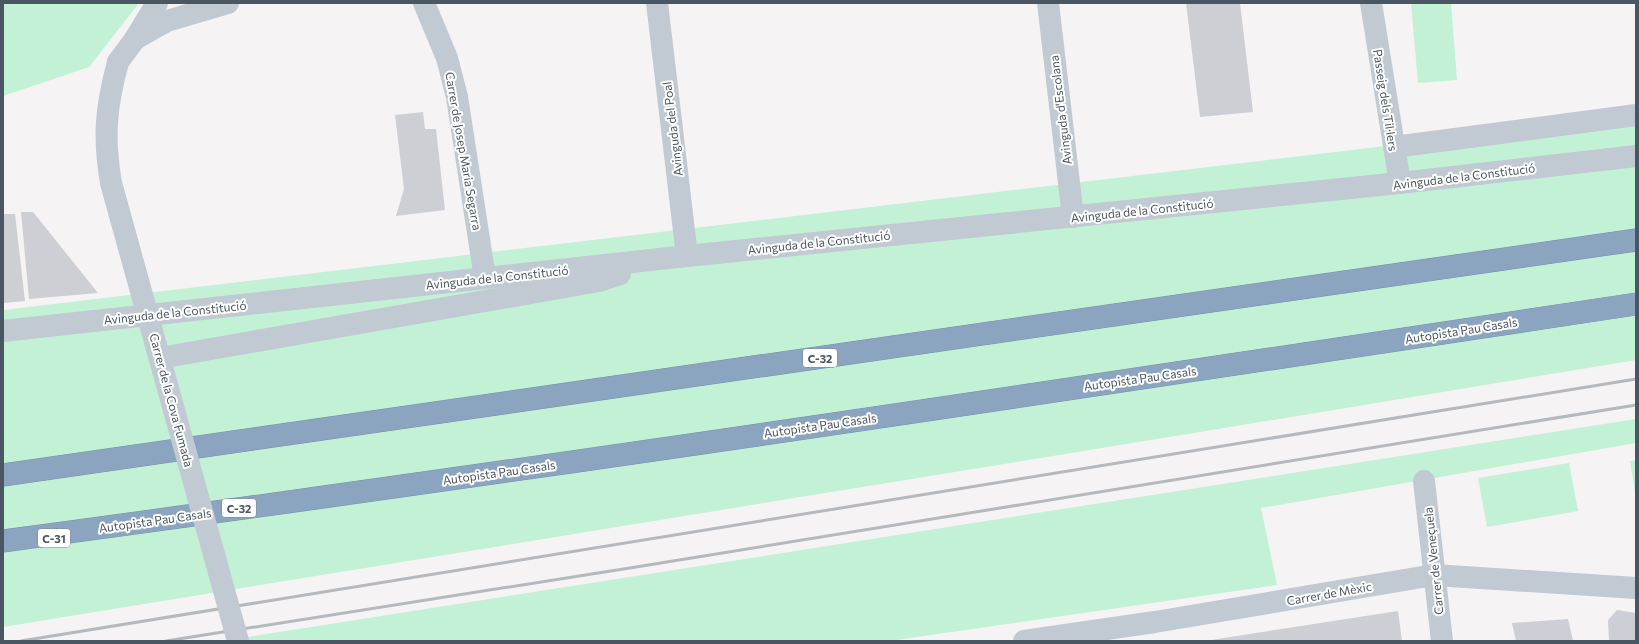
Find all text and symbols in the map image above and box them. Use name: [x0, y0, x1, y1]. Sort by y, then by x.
street label: Passeig dels Til·lers: [1371, 48, 1401, 152]
street label: Avinguda d'Escolana: [1046, 54, 1074, 166]
street label: Carrer de Josep Maria Segarra: [442, 71, 485, 231]
street label: Avinguda del Poal: [659, 81, 685, 177]
street label: Avinguda de la Constitució: [1392, 160, 1536, 192]
street label: Avinguda de la Constitució: [1070, 196, 1214, 224]
street label: Avinguda de la Constitució: [747, 228, 891, 256]
street label: Avinguda de la Constitució: [425, 263, 569, 291]
street label: Avinguda de la Constitució: [103, 298, 247, 326]
street label: Autopista Pau Casals: [1404, 314, 1518, 346]
street label: Carrer de la Cova Fumada: [147, 332, 197, 468]
road number: C-32: [803, 349, 837, 367]
street label: Autopista Pau Casals: [1083, 363, 1197, 393]
street label: Autopista Pau Casals: [763, 410, 877, 440]
street label: Autopista Pau Casals: [442, 457, 556, 487]
road number: C-32: [222, 499, 256, 517]
street label: Autopista Pau Casals: [98, 505, 212, 535]
street label: Carrer de Veneçuela: [1420, 507, 1446, 615]
road number: C-31: [38, 529, 70, 547]
street label: Carrer de Mèxic: [1285, 579, 1373, 607]

